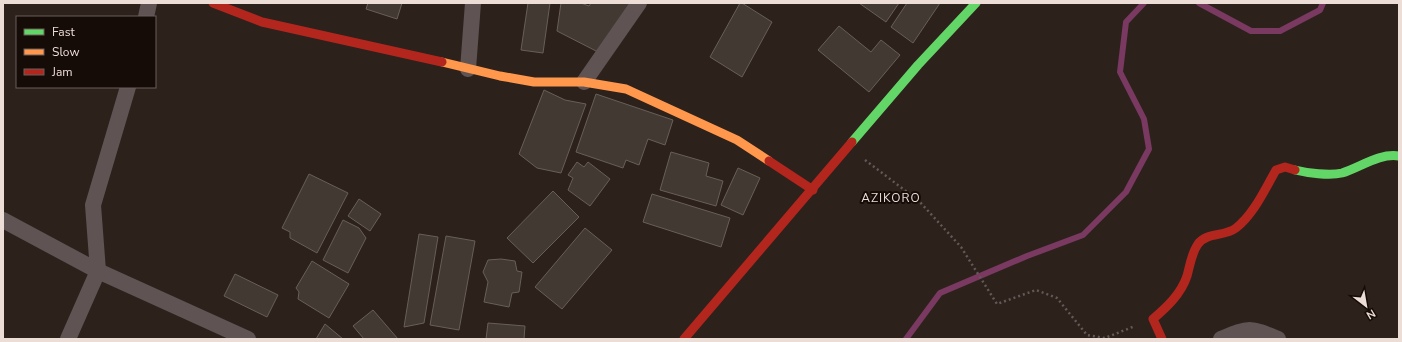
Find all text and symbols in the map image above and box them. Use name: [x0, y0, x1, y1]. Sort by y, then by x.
legend: [16, 16, 156, 88]
text: Fast: [52, 24, 75, 40]
text: Slow: [52, 44, 80, 60]
text: Jam: [51, 64, 73, 80]
district label: AZIKORO: [861, 190, 921, 206]
north arrow: [1346, 286, 1386, 326]
text: N: [1364, 306, 1378, 323]

